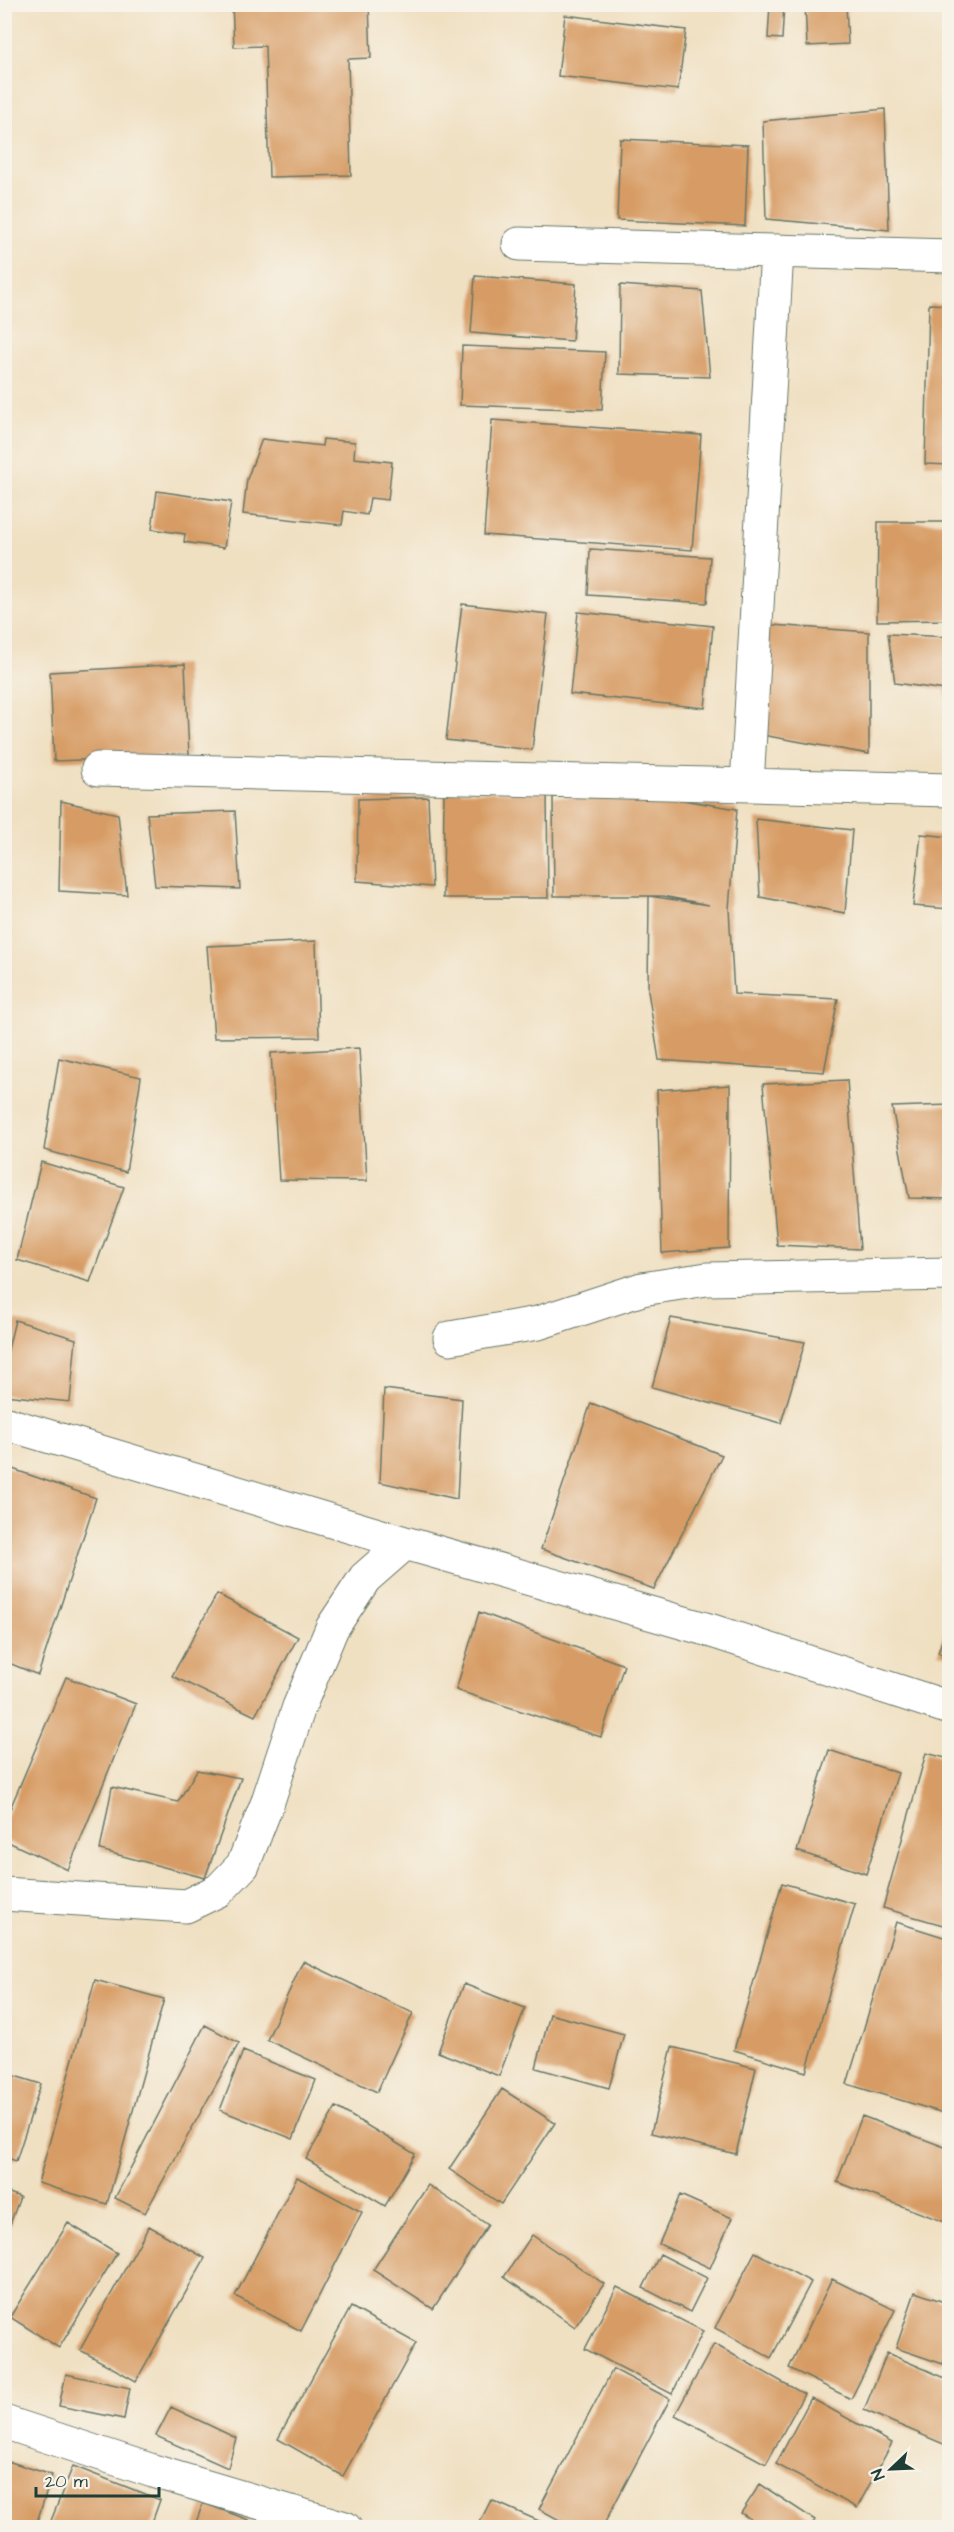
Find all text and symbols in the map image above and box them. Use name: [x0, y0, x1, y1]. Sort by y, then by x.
north arrow: [861, 2439, 921, 2499]
scale bar: [36, 2460, 159, 2498]
text: N: [866, 2466, 890, 2483]
text: 20 m: [45, 2469, 88, 2494]

